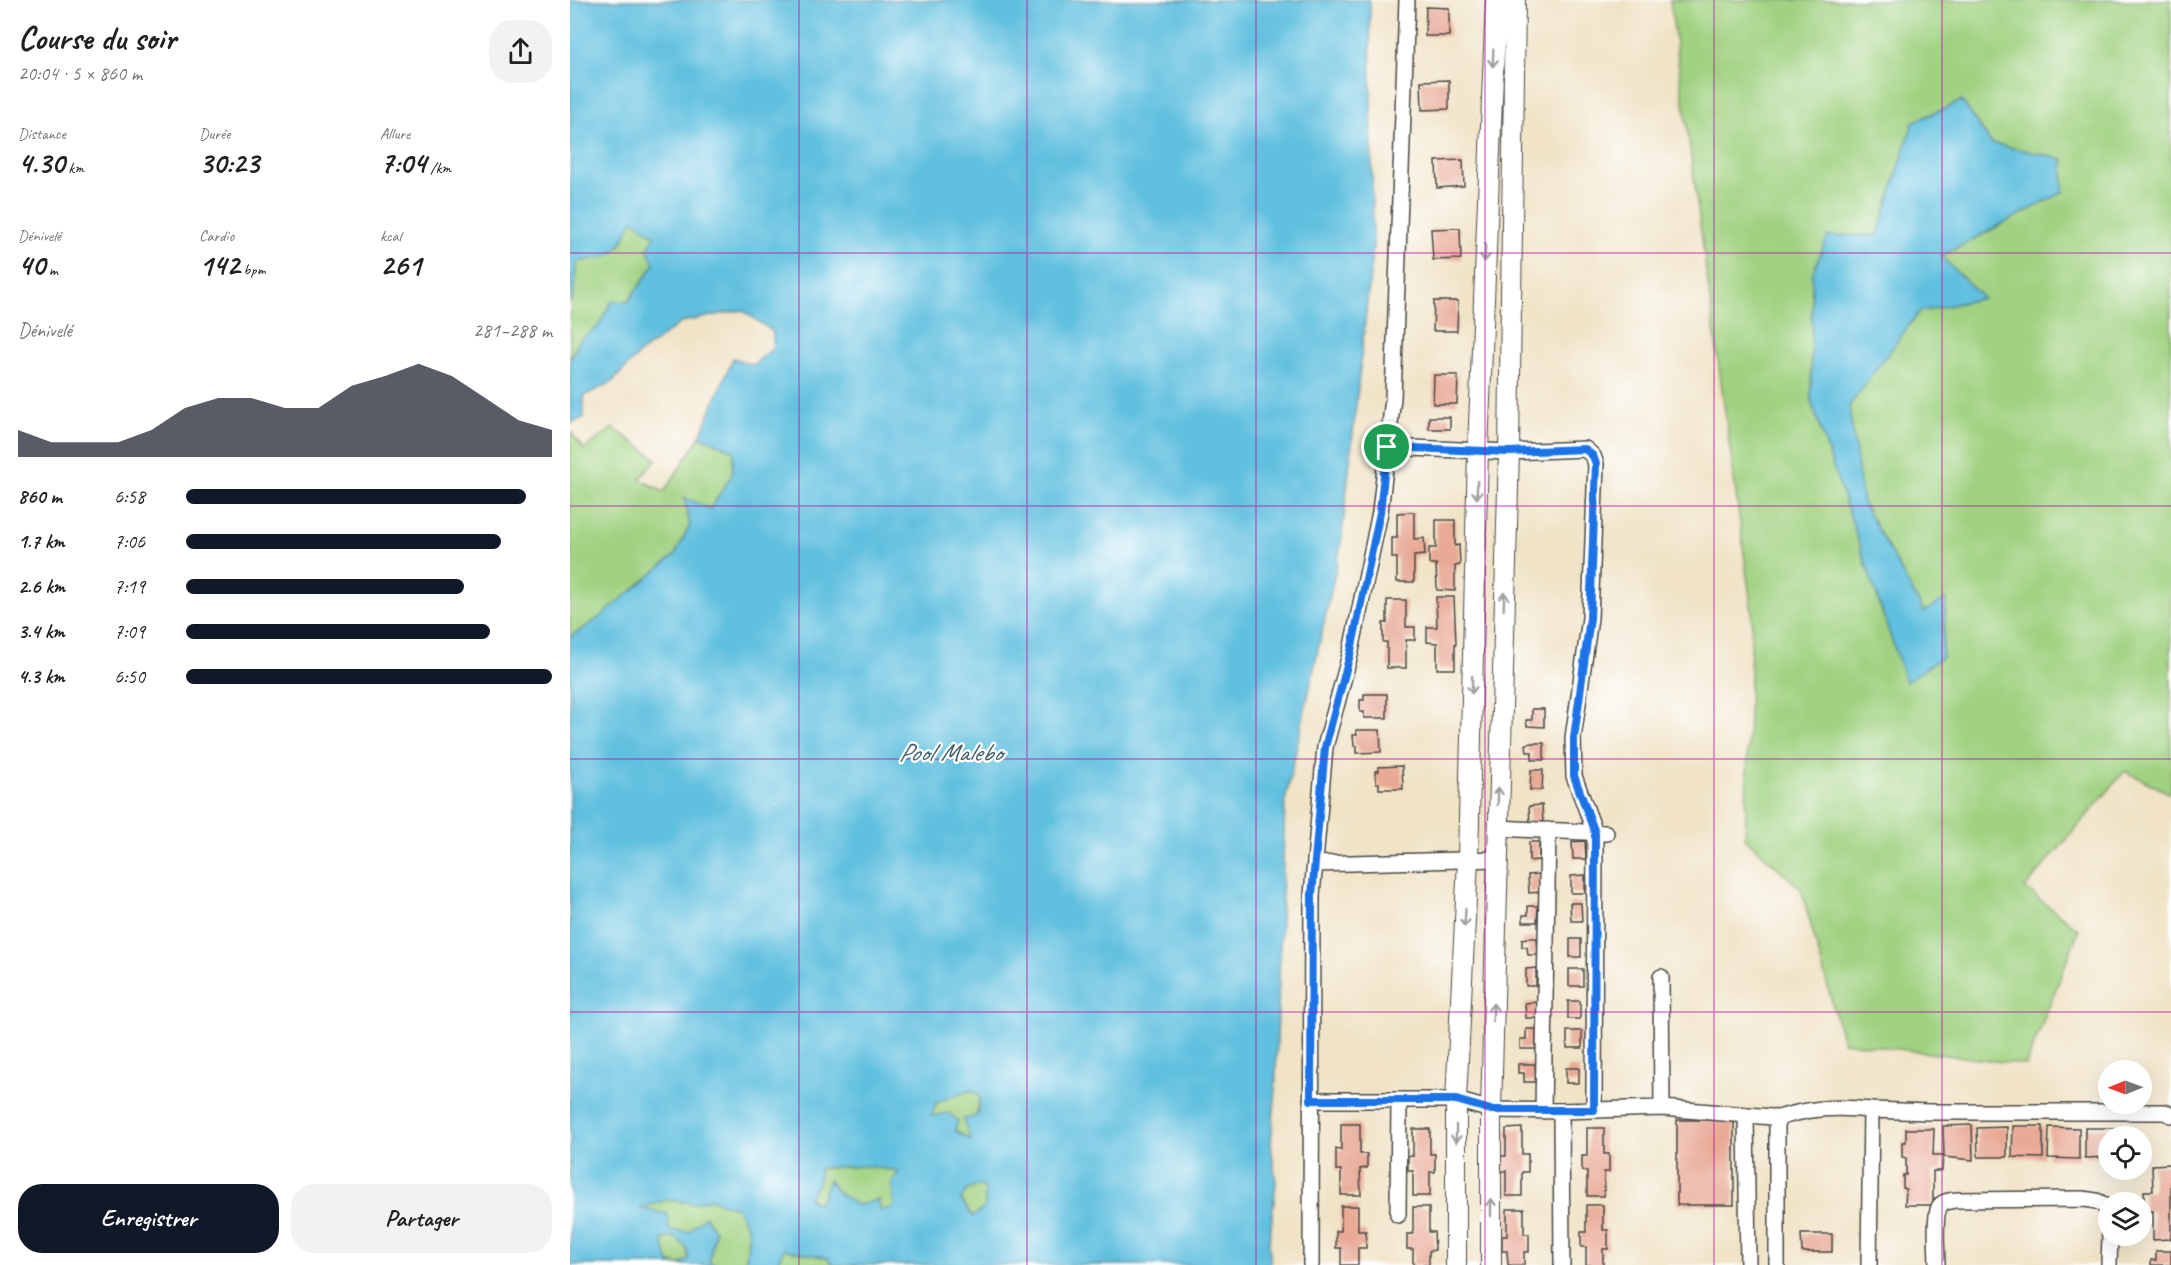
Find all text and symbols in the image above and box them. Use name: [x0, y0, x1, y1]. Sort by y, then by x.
text: Course du soir: [18, 17, 176, 59]
button: share: [489, 20, 552, 83]
one-way arrow: [1488, 48, 1499, 68]
text: 20:04 · 5 × 860 m: [18, 61, 142, 86]
text: Distance: [18, 124, 66, 144]
text: Durée: [199, 124, 230, 144]
text: Allure: [380, 124, 410, 144]
text: 4.30: [18, 144, 64, 182]
text: 30:23: [199, 144, 259, 182]
text: 7:04: [380, 144, 426, 182]
text: km: [64, 158, 84, 178]
text: /km: [426, 158, 451, 178]
text: Dénivelé: [18, 226, 61, 246]
text: Cardio: [199, 226, 234, 246]
text: kcal: [380, 226, 401, 246]
one-way arrow: [1480, 243, 1491, 263]
text: 40: [18, 246, 45, 284]
text: 142: [199, 246, 240, 284]
text: 261: [380, 246, 421, 284]
text: m: [45, 260, 58, 280]
text: bpm: [240, 260, 265, 280]
text: Dénivelé: [18, 318, 72, 343]
text: 281–288 m: [473, 318, 552, 343]
pin: [1361, 421, 1412, 472]
icon: arrive: [1370, 430, 1403, 463]
one-way arrow: [1471, 480, 1482, 500]
text: 860 m: [18, 484, 62, 509]
text: 6:58: [114, 484, 145, 509]
text: 1.7 km: [18, 529, 64, 554]
text: 7:06: [114, 529, 145, 554]
text: 2.6 km: [18, 574, 65, 599]
text: 7:19: [114, 574, 145, 599]
one-way arrow: [1499, 591, 1510, 611]
text: 3.4 km: [18, 619, 65, 644]
text: 7:09: [114, 619, 145, 644]
text: 4.3 km: [18, 664, 65, 689]
text: 6:50: [114, 664, 145, 689]
one-way arrow: [1466, 675, 1478, 695]
water label: Pool Malebo: [898, 736, 1006, 769]
one-way arrow: [1493, 786, 1504, 806]
one-way arrow: [1460, 908, 1471, 928]
one-way arrow: [1487, 1002, 1499, 1022]
north arrow: [2098, 1060, 2152, 1114]
map controls: [2098, 1060, 2152, 1246]
one-way arrow: [1450, 1124, 1462, 1144]
button: locate: [2098, 1126, 2152, 1180]
button: Enregistrer: [18, 1184, 279, 1253]
button: Partager: [291, 1184, 552, 1253]
button: layers: [2098, 1192, 2152, 1246]
one-way arrow: [1485, 1197, 1497, 1217]

